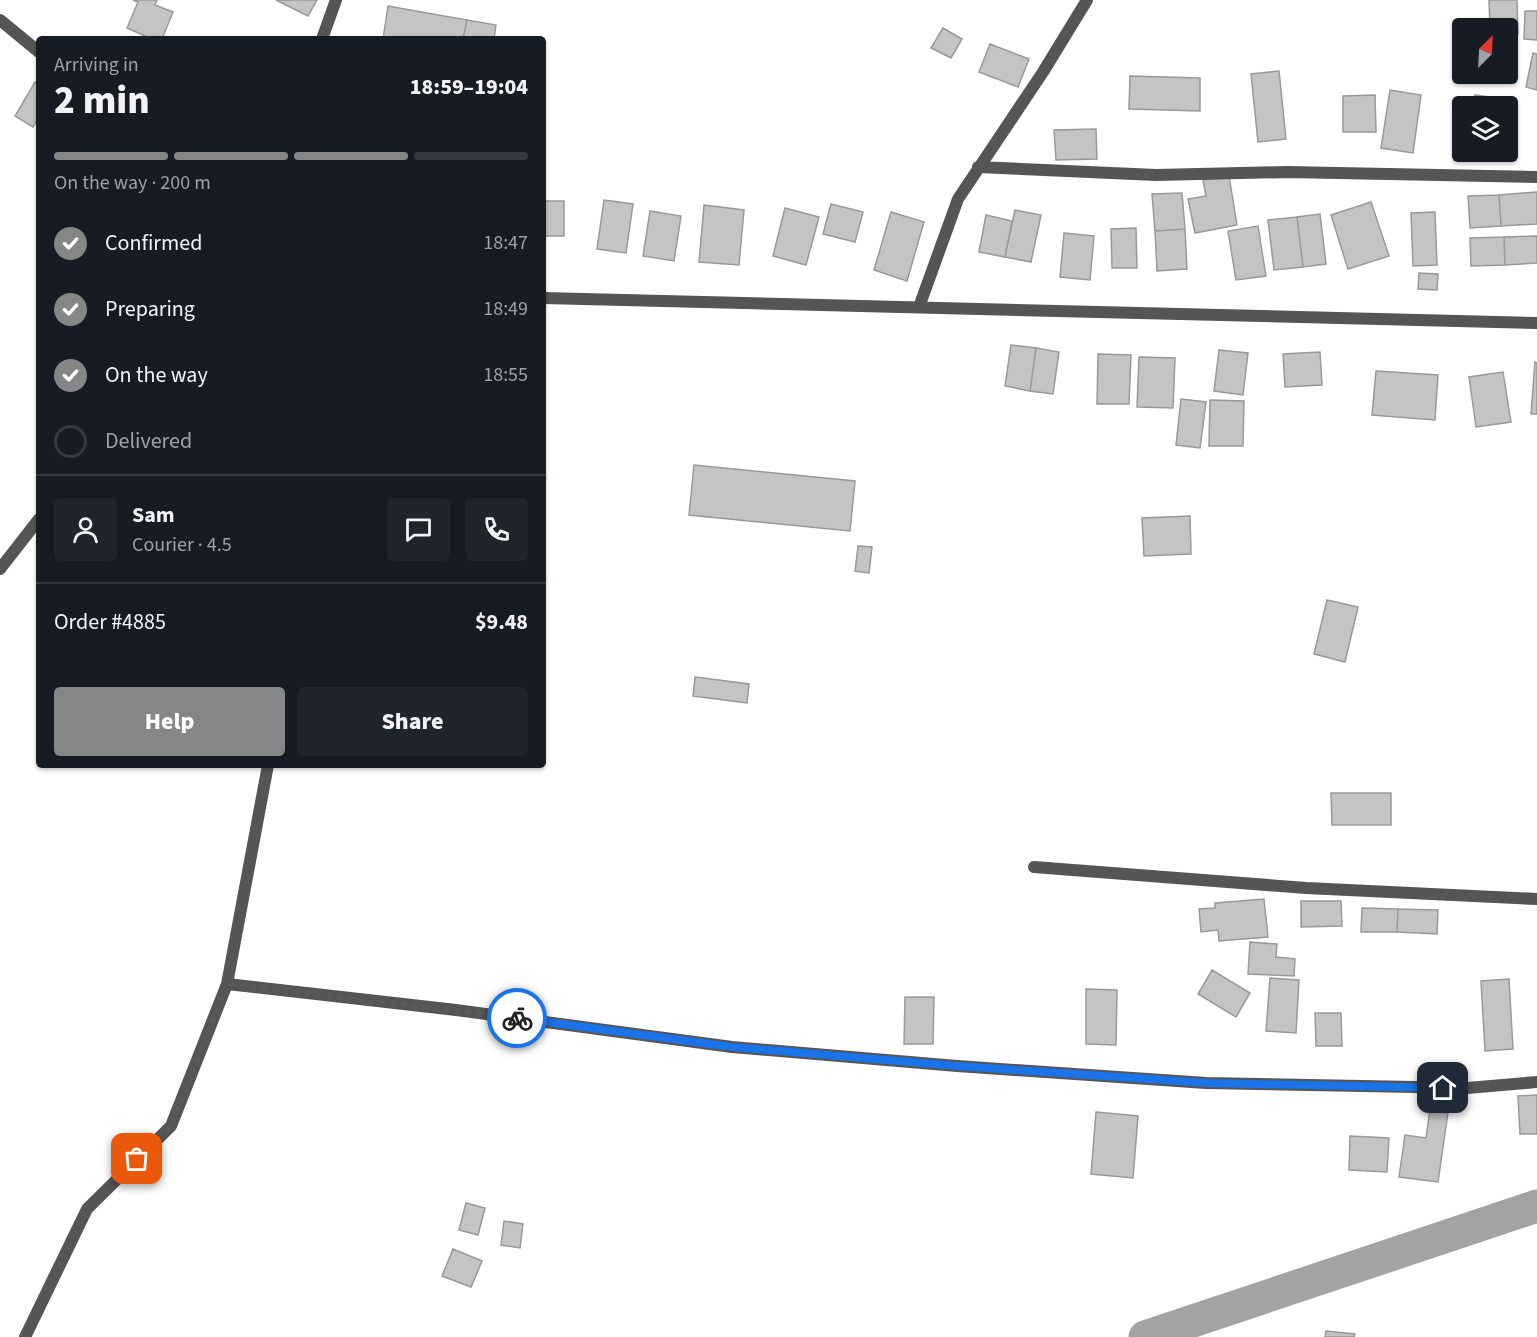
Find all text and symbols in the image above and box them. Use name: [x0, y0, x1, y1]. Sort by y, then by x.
north arrow: [1452, 18, 1518, 84]
map controls: [1452, 18, 1518, 162]
text: Arriving in: [54, 51, 139, 79]
text: 18:59–19:04: [410, 71, 528, 103]
text: 2 min: [54, 73, 150, 129]
button: layers: [1452, 96, 1518, 162]
text: On the way · 200 m: [54, 169, 211, 197]
icon: check: [54, 227, 87, 260]
text: Confirmed: [105, 227, 202, 259]
text: 18:47: [483, 229, 528, 257]
icon: check: [54, 293, 87, 326]
text: Preparing: [105, 293, 195, 325]
text: 18:49: [483, 295, 528, 323]
icon: check: [54, 359, 87, 392]
text: On the way: [105, 359, 208, 391]
text: 18:55: [483, 361, 528, 389]
text: Delivered: [105, 425, 192, 457]
button: person: [54, 498, 117, 561]
button: chat: [387, 498, 450, 561]
button: phone: [465, 498, 528, 561]
text: Sam: [132, 499, 175, 531]
text: Courier · 4.5: [132, 531, 232, 559]
text: Order #4885: [54, 606, 166, 638]
text: $9.48: [475, 606, 528, 638]
button: Help: [54, 687, 285, 756]
button: Share: [297, 687, 528, 756]
courier: [487, 988, 547, 1048]
icon: bike: [501, 1002, 534, 1035]
pin: [1417, 1062, 1468, 1113]
icon: home: [1426, 1071, 1459, 1104]
pin: [111, 1133, 162, 1184]
icon: bag: [120, 1142, 153, 1175]

